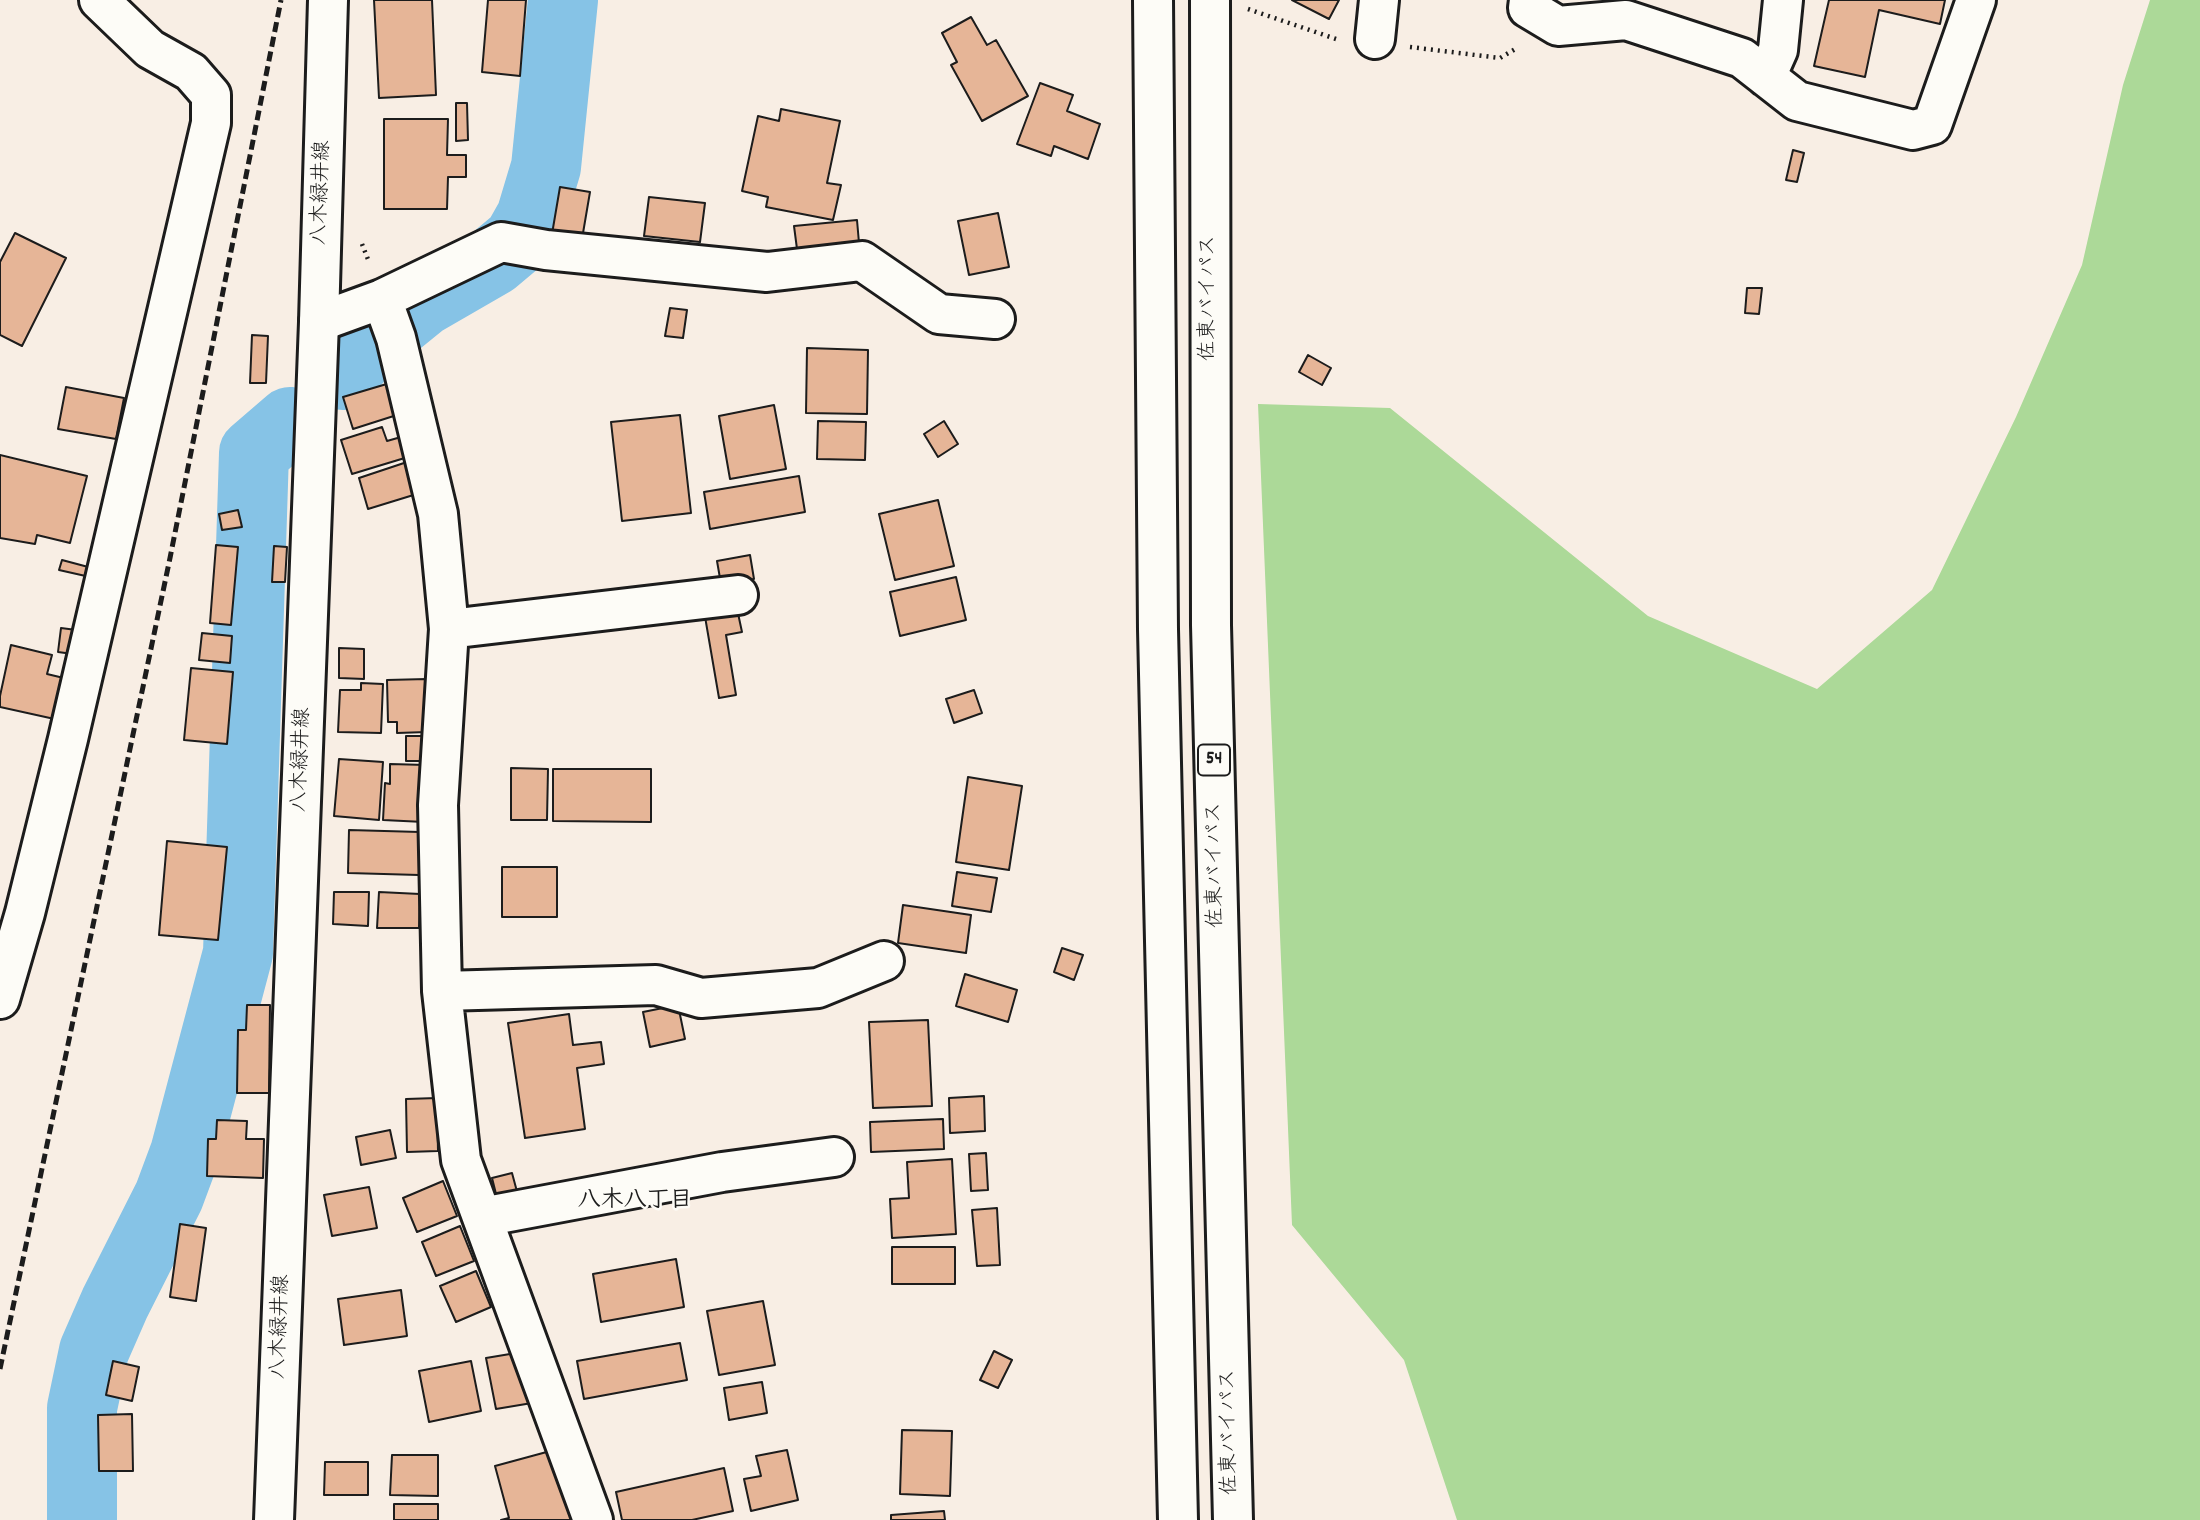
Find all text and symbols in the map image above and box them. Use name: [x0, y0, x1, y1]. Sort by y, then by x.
street label: 八木緑井線: [309, 140, 337, 246]
street label: 佐東バイパス: [1197, 235, 1223, 361]
street label: 八木緑井線: [289, 707, 317, 813]
road number: 54: [1198, 744, 1230, 776]
street label: 佐東バイパス: [1203, 802, 1231, 928]
district label: 八木八丁目: [578, 1189, 692, 1217]
street label: 八木緑井線: [268, 1274, 296, 1380]
street label: 佐東バイパス: [1217, 1369, 1245, 1495]

